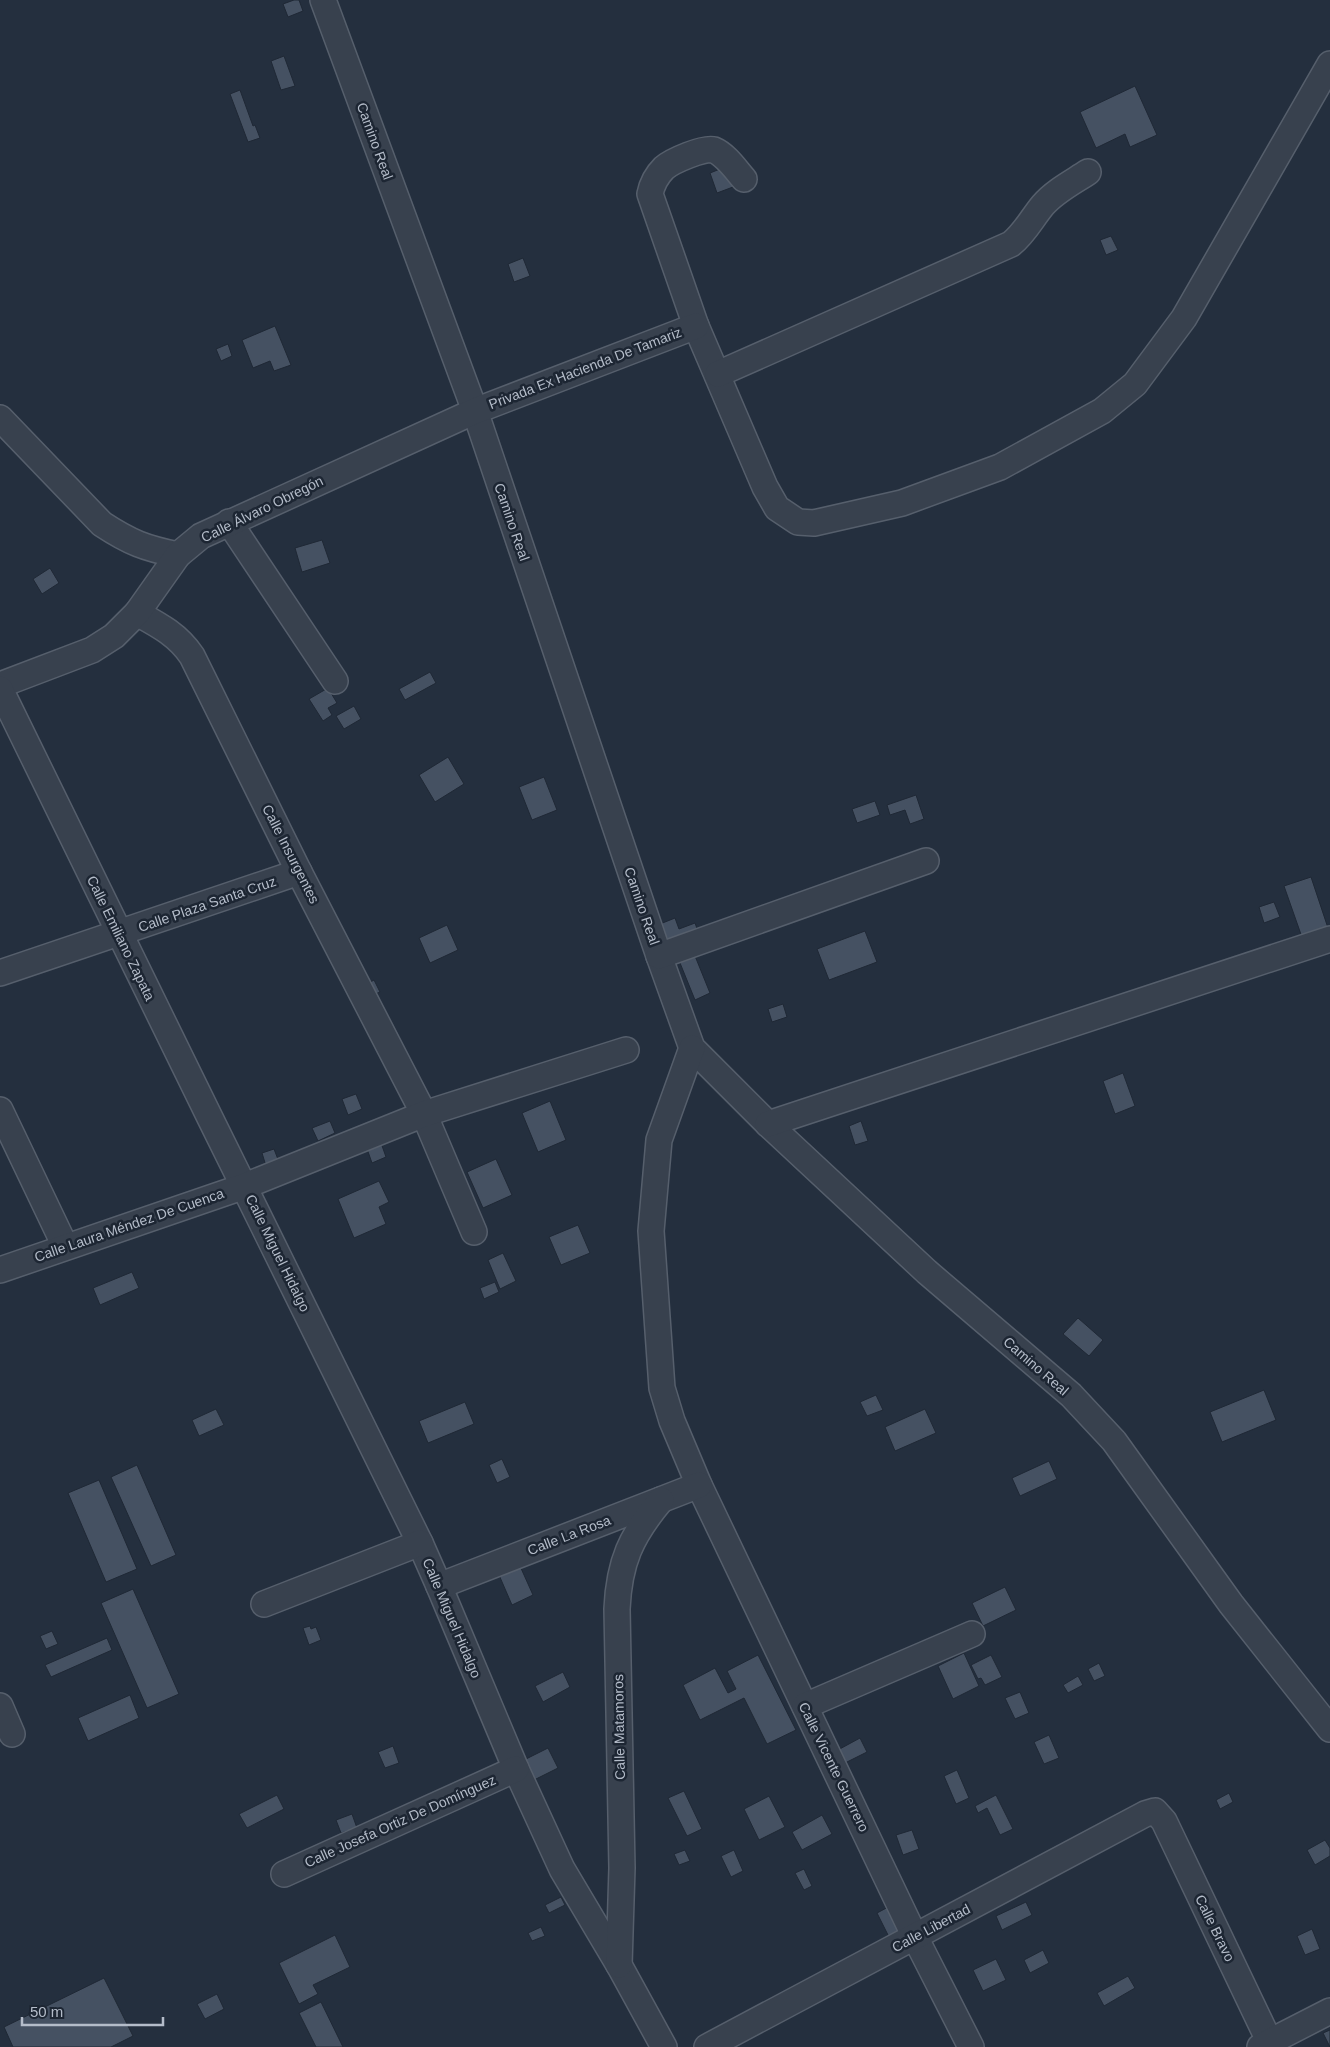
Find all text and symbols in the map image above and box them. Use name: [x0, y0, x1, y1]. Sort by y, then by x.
street label: Camino Real: [354, 100, 396, 182]
street label: Privada Ex Hacienda De Tamariz: [486, 324, 684, 412]
street label: Calle Álvaro Obregón: [198, 472, 326, 546]
street label: Camino Real: [491, 481, 533, 563]
street label: Calle Insurgentes: [259, 802, 323, 906]
street label: Camino Real: [621, 865, 663, 947]
street label: Calle Emiliano Zapata: [84, 873, 158, 1003]
street label: Calle Plaza Santa Cruz: [136, 873, 278, 935]
street label: Calle Laura Méndez De Cuenca: [32, 1185, 226, 1265]
street label: Calle Miguel Hidalgo: [243, 1192, 313, 1314]
street label: Camino Real: [1000, 1333, 1072, 1399]
street label: Calle La Rosa: [525, 1512, 613, 1558]
street label: Calle Miguel Hidalgo: [420, 1556, 485, 1680]
street label: Calle Matamoros: [610, 1674, 628, 1780]
street label: Calle Vicente Guerrero: [796, 1700, 872, 1835]
street label: Calle Josefa Ortiz De Domínguez: [302, 1771, 498, 1871]
street label: Calle Bravo: [1192, 1892, 1238, 1964]
street label: Calle Libertad: [889, 1901, 973, 1955]
scale bar: [22, 1994, 164, 2026]
text: 50 m: [30, 2003, 63, 2020]

